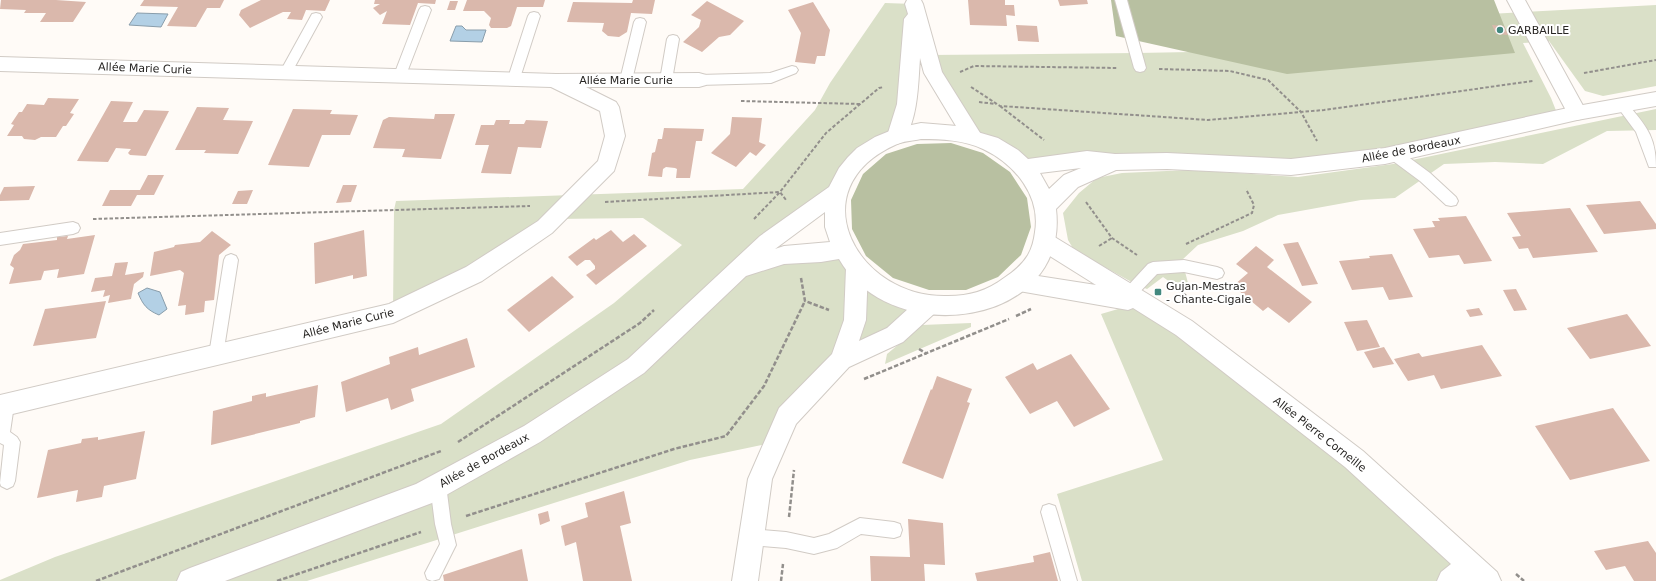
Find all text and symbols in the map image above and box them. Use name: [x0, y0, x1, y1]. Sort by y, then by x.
place label: GARBAILLE: [1508, 24, 1569, 37]
marker: GARBAILLE: [1495, 25, 1505, 35]
street label: Allée Marie Curie: [98, 60, 192, 77]
street label: Allée Marie Curie: [579, 74, 673, 87]
street label: Allée de Bordeaux: [1361, 133, 1462, 165]
place label: Gujan-Mestras - Chante-Cigale: [1166, 280, 1251, 306]
marker: Gujan-Mestras - Chante-Cigale: [1153, 287, 1163, 297]
street label: Allée Marie Curie: [301, 306, 395, 341]
street label: Allée Pierre Corneille: [1271, 394, 1369, 475]
street label: Allée de Bordeaux: [437, 430, 532, 490]

